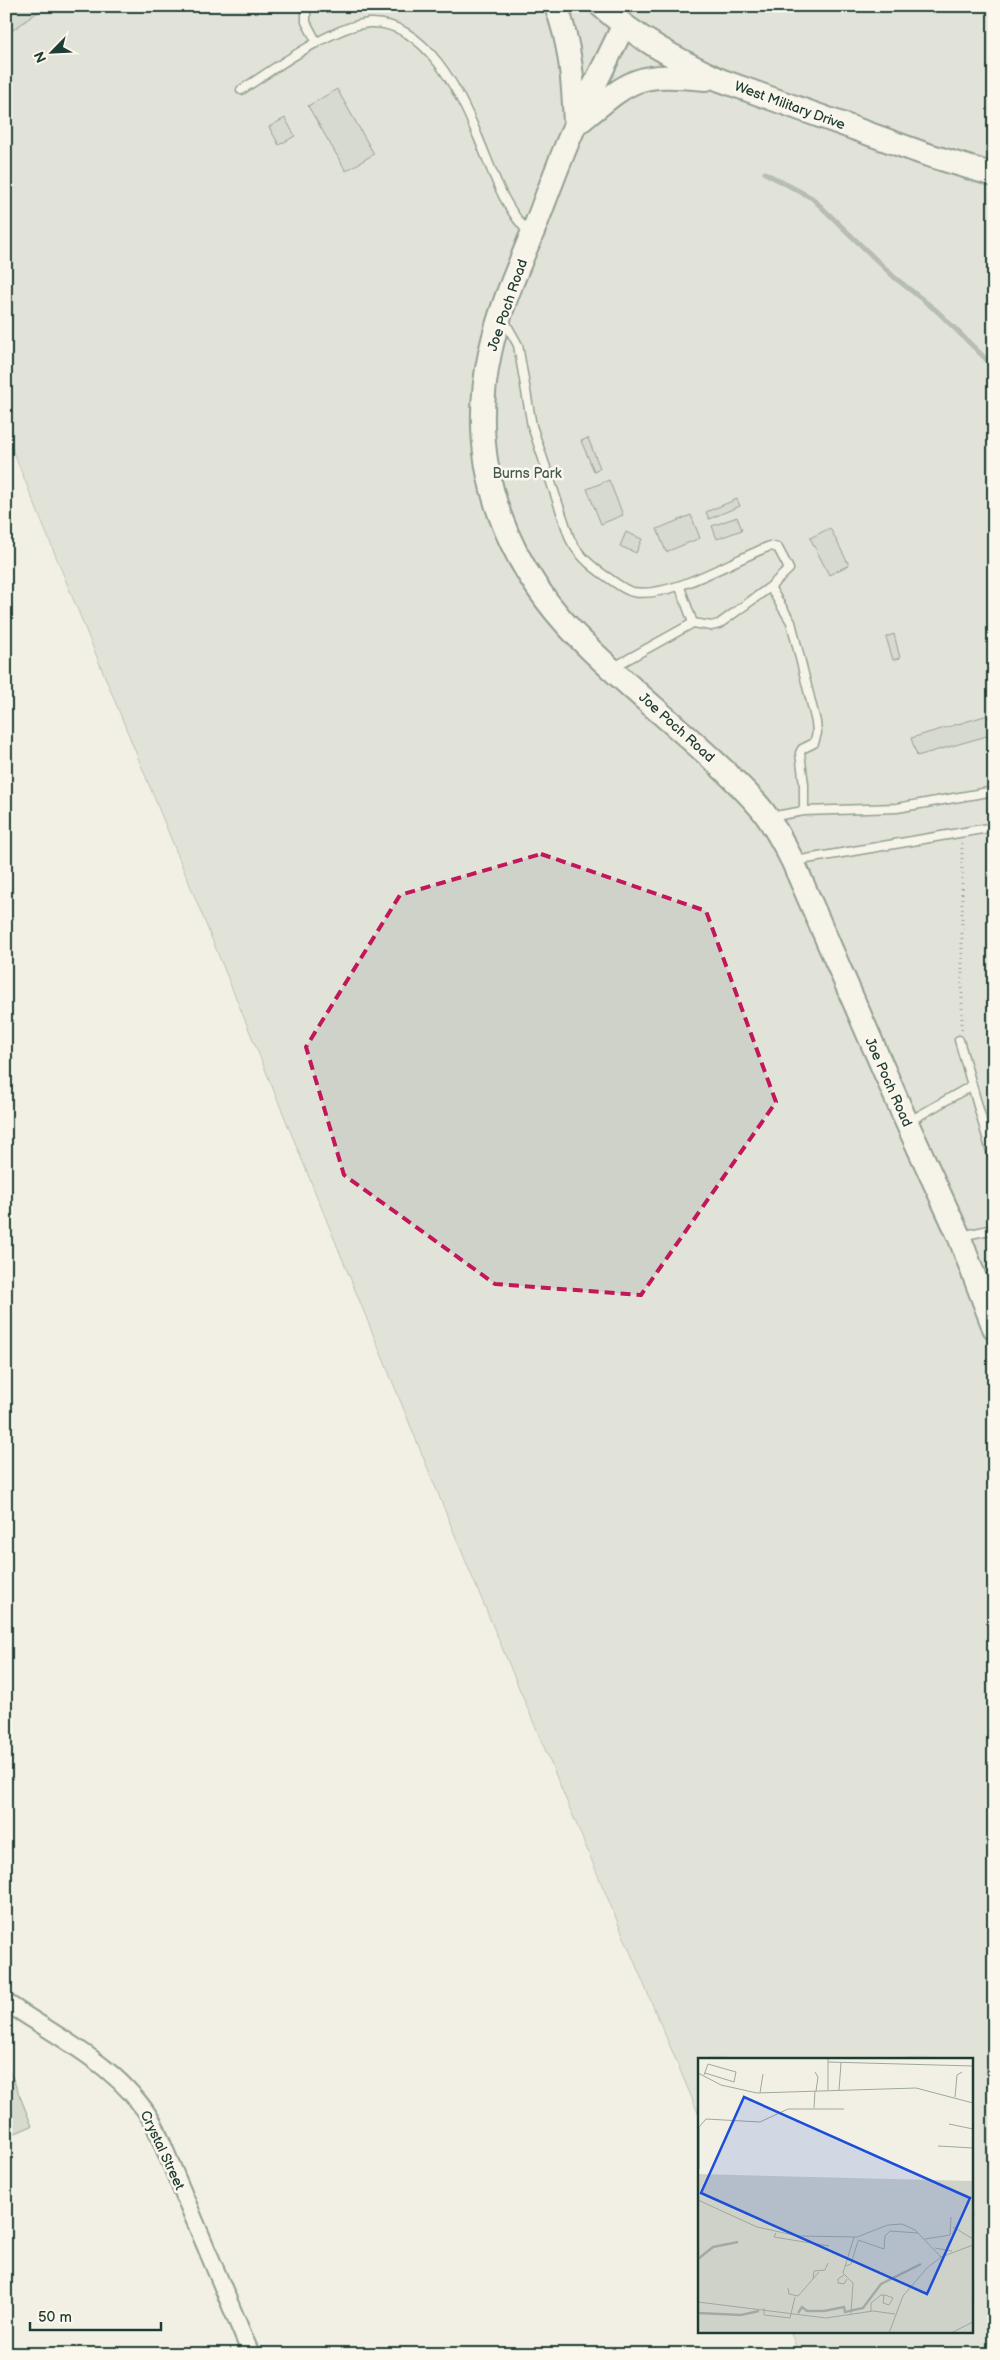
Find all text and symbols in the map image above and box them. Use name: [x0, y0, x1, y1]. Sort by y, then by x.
north arrow: [28, 28, 78, 78]
text: N: [31, 49, 50, 65]
street label: West Military Drive: [732, 78, 848, 133]
street label: Joe Poch Road: [484, 257, 531, 353]
park label: Burns Park: [492, 465, 562, 482]
street label: Joe Poch Road: [635, 689, 718, 766]
street label: Joe Poch Road: [861, 1035, 916, 1130]
inset map: [698, 2058, 972, 2332]
street label: Crystal Street: [137, 2108, 189, 2193]
scale bar: [30, 2300, 161, 2332]
text: 50 m: [38, 2308, 72, 2327]

